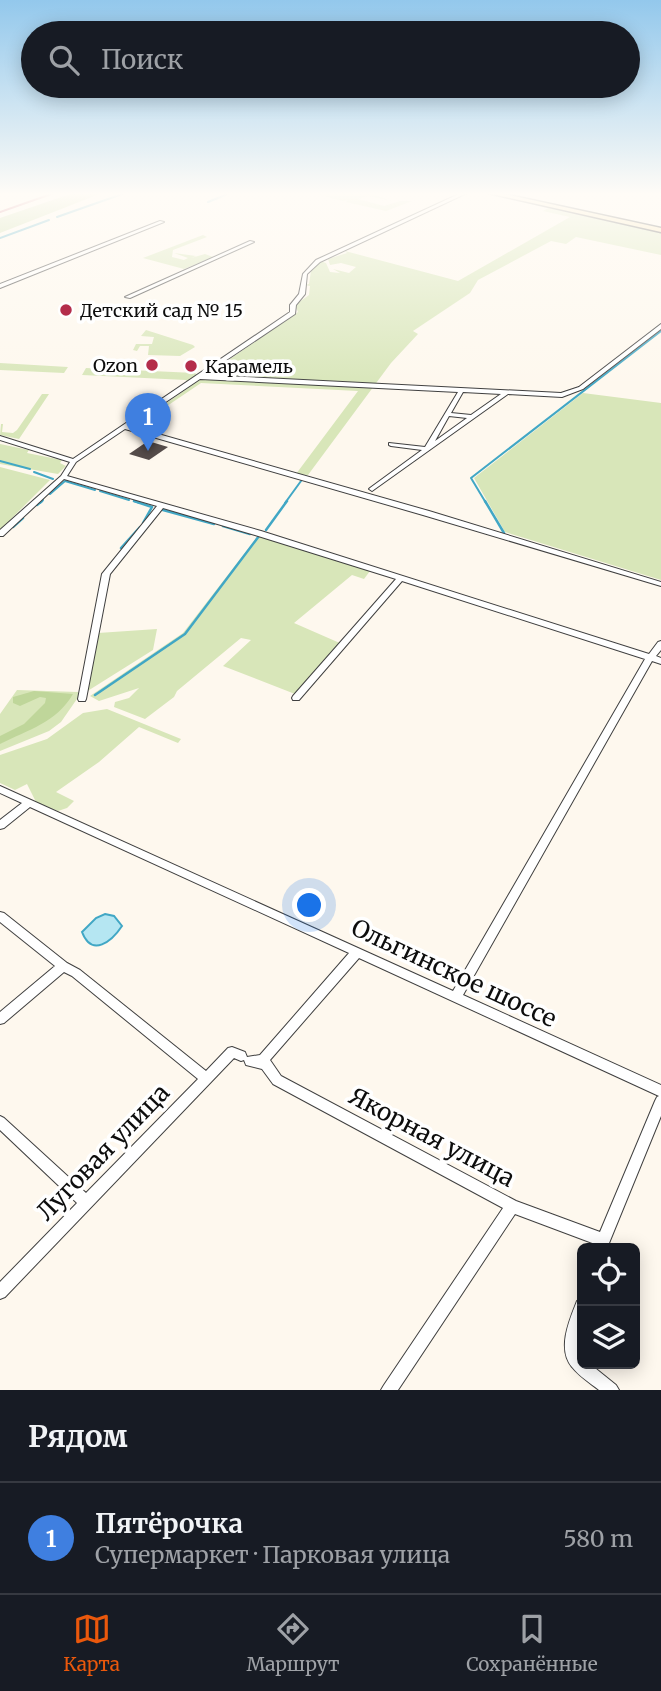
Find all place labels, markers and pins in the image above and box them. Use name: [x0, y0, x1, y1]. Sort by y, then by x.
place label: Детский сад № 15: [80, 299, 243, 322]
marker: Детский сад № 15: [58, 302, 74, 318]
place label: Ozon: [93, 354, 138, 377]
place label: Карамель: [205, 355, 293, 378]
marker: Ozon: [144, 357, 160, 373]
marker: Карамель: [183, 358, 199, 374]
pin: 1: [125, 393, 171, 451]

